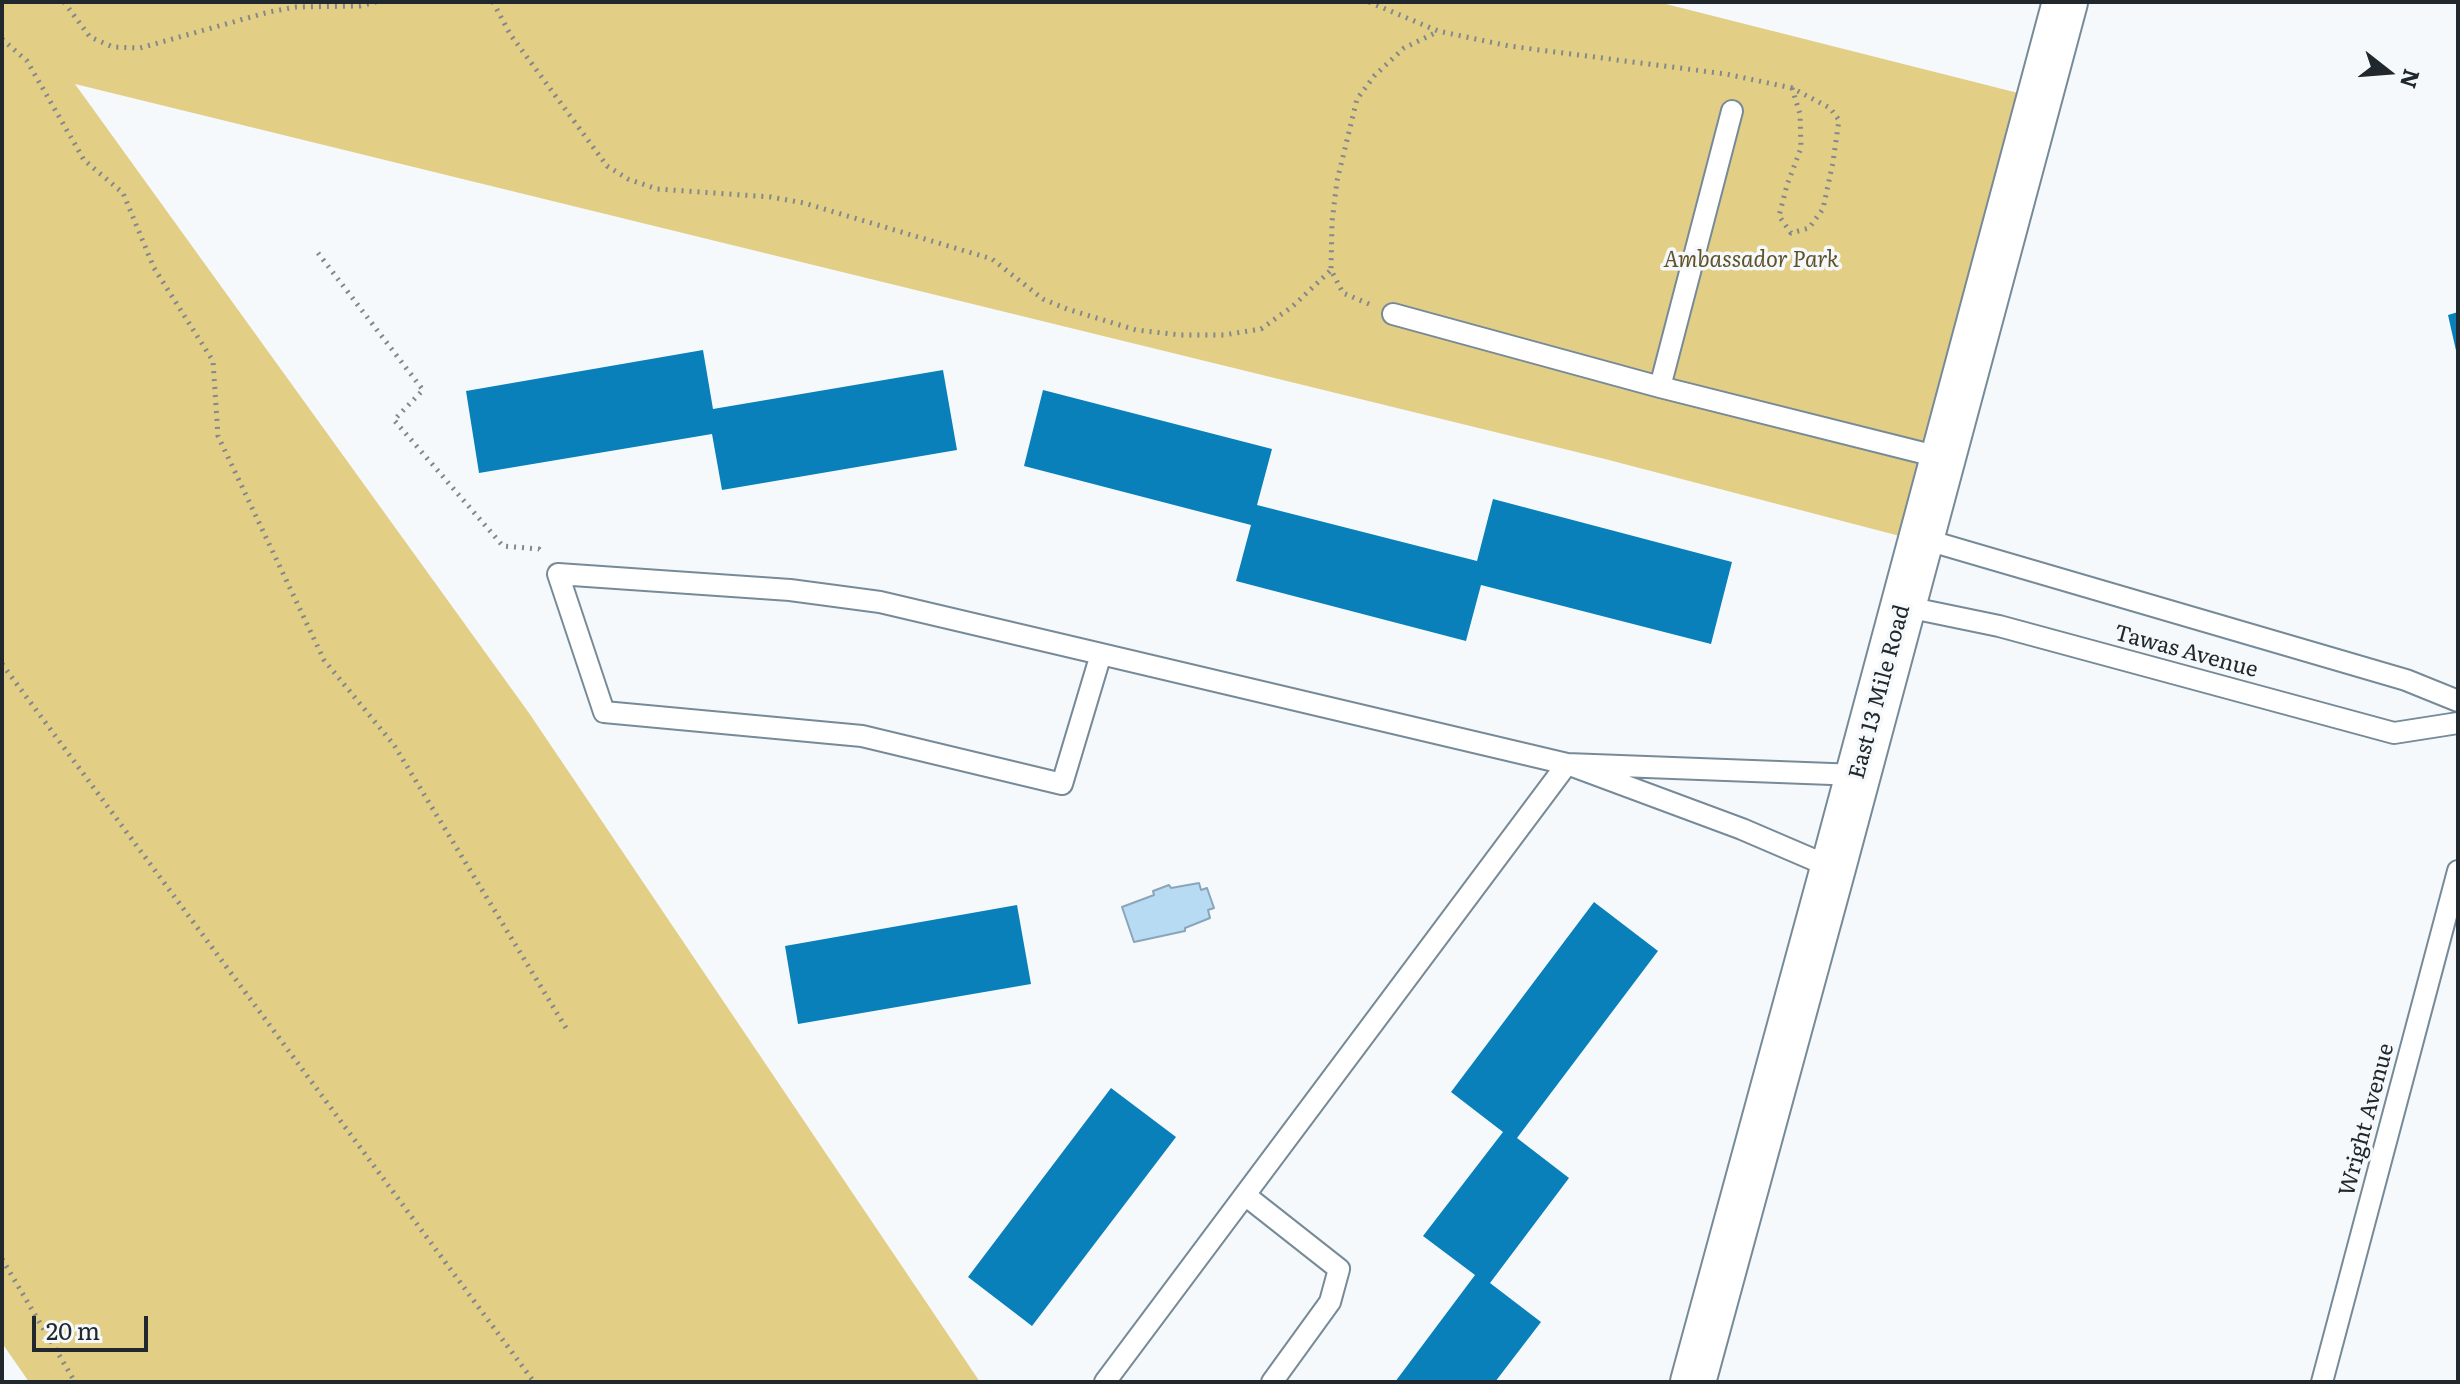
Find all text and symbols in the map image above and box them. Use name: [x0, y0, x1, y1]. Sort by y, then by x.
north arrow: [2348, 32, 2428, 112]
text: N: [2393, 66, 2430, 93]
park label: Ambassador Park: [1663, 248, 1839, 274]
street label: East 13 Mile Road: [1844, 602, 1916, 782]
street label: Tawas Avenue: [2111, 620, 2261, 684]
street label: Wright Avenue: [2334, 1041, 2400, 1199]
scale bar: [36, 1300, 152, 1350]
text: 20 m: [46, 1312, 100, 1347]

